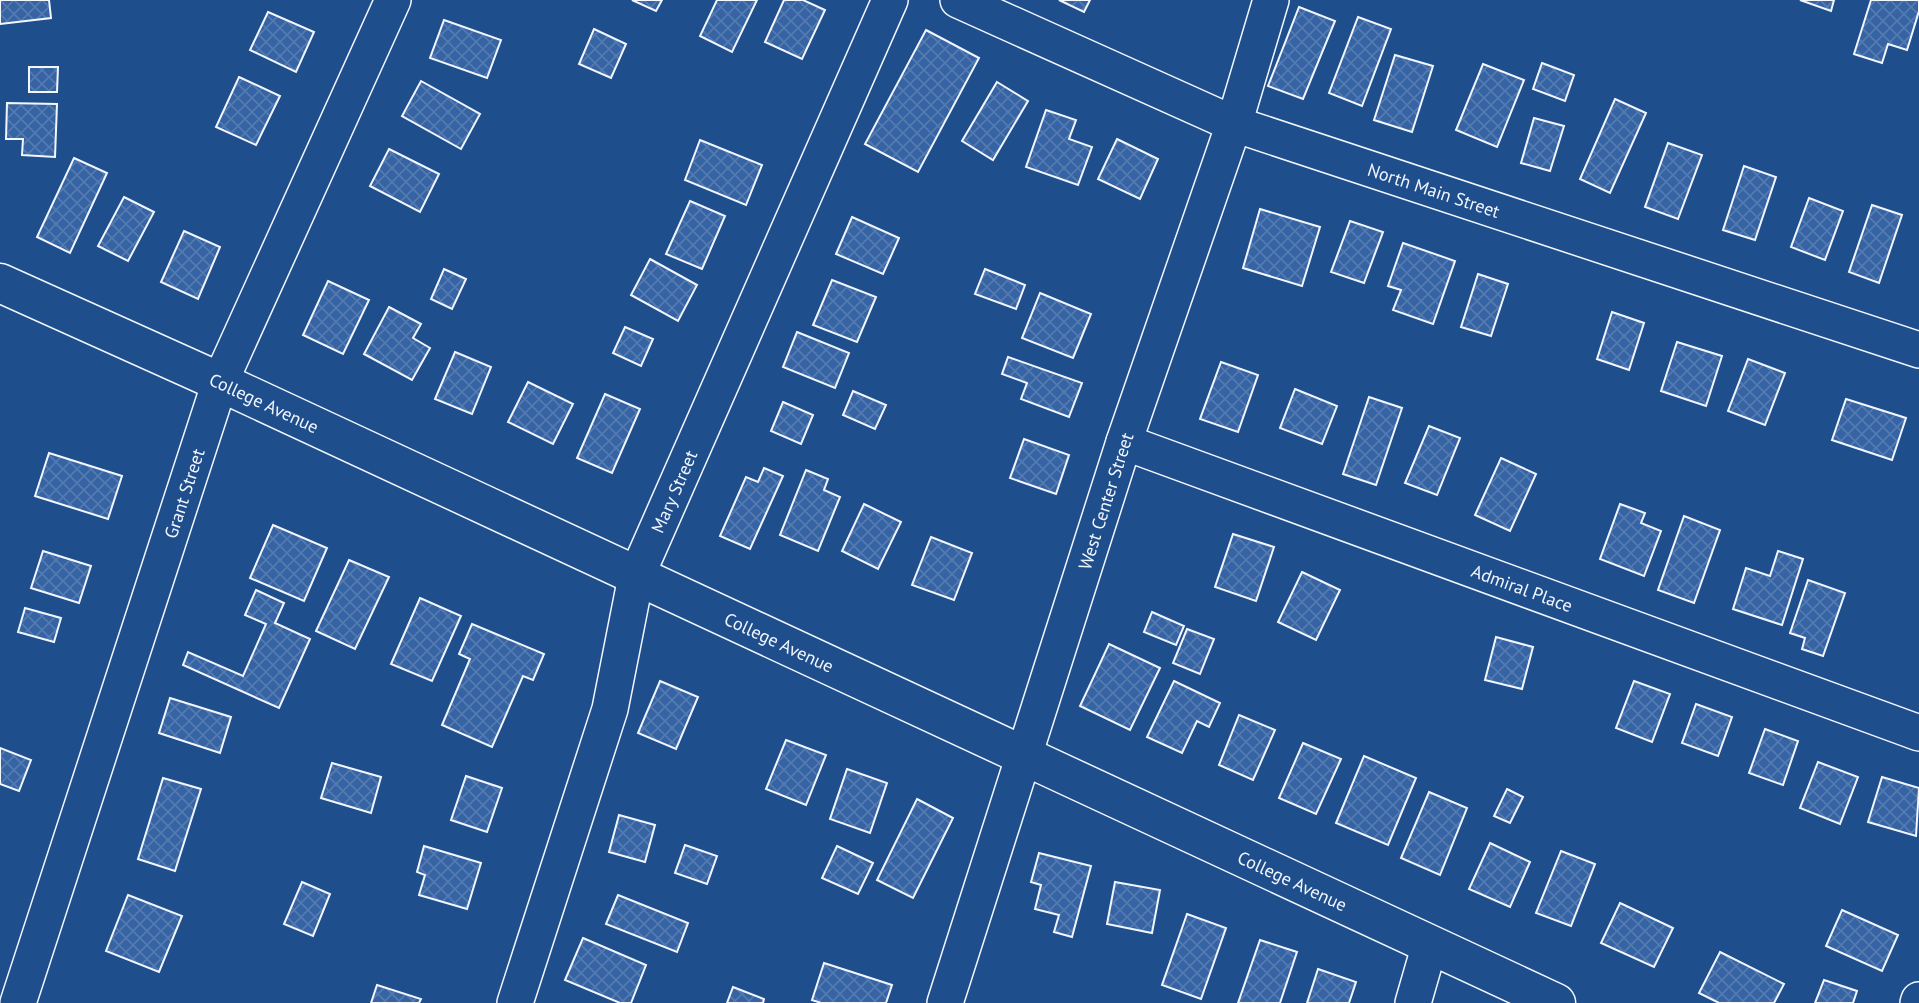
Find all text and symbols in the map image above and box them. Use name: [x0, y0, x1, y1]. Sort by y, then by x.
street label: North Main Street: [1365, 157, 1503, 222]
street label: College Avenue: [206, 367, 323, 438]
street label: West Center Street: [1073, 429, 1138, 572]
street label: Grant Street: [158, 446, 209, 541]
street label: Mary Street: [645, 447, 702, 536]
street label: Admiral Place: [1468, 559, 1576, 617]
street label: College Avenue: [721, 607, 838, 677]
street label: College Avenue: [1234, 845, 1351, 916]

